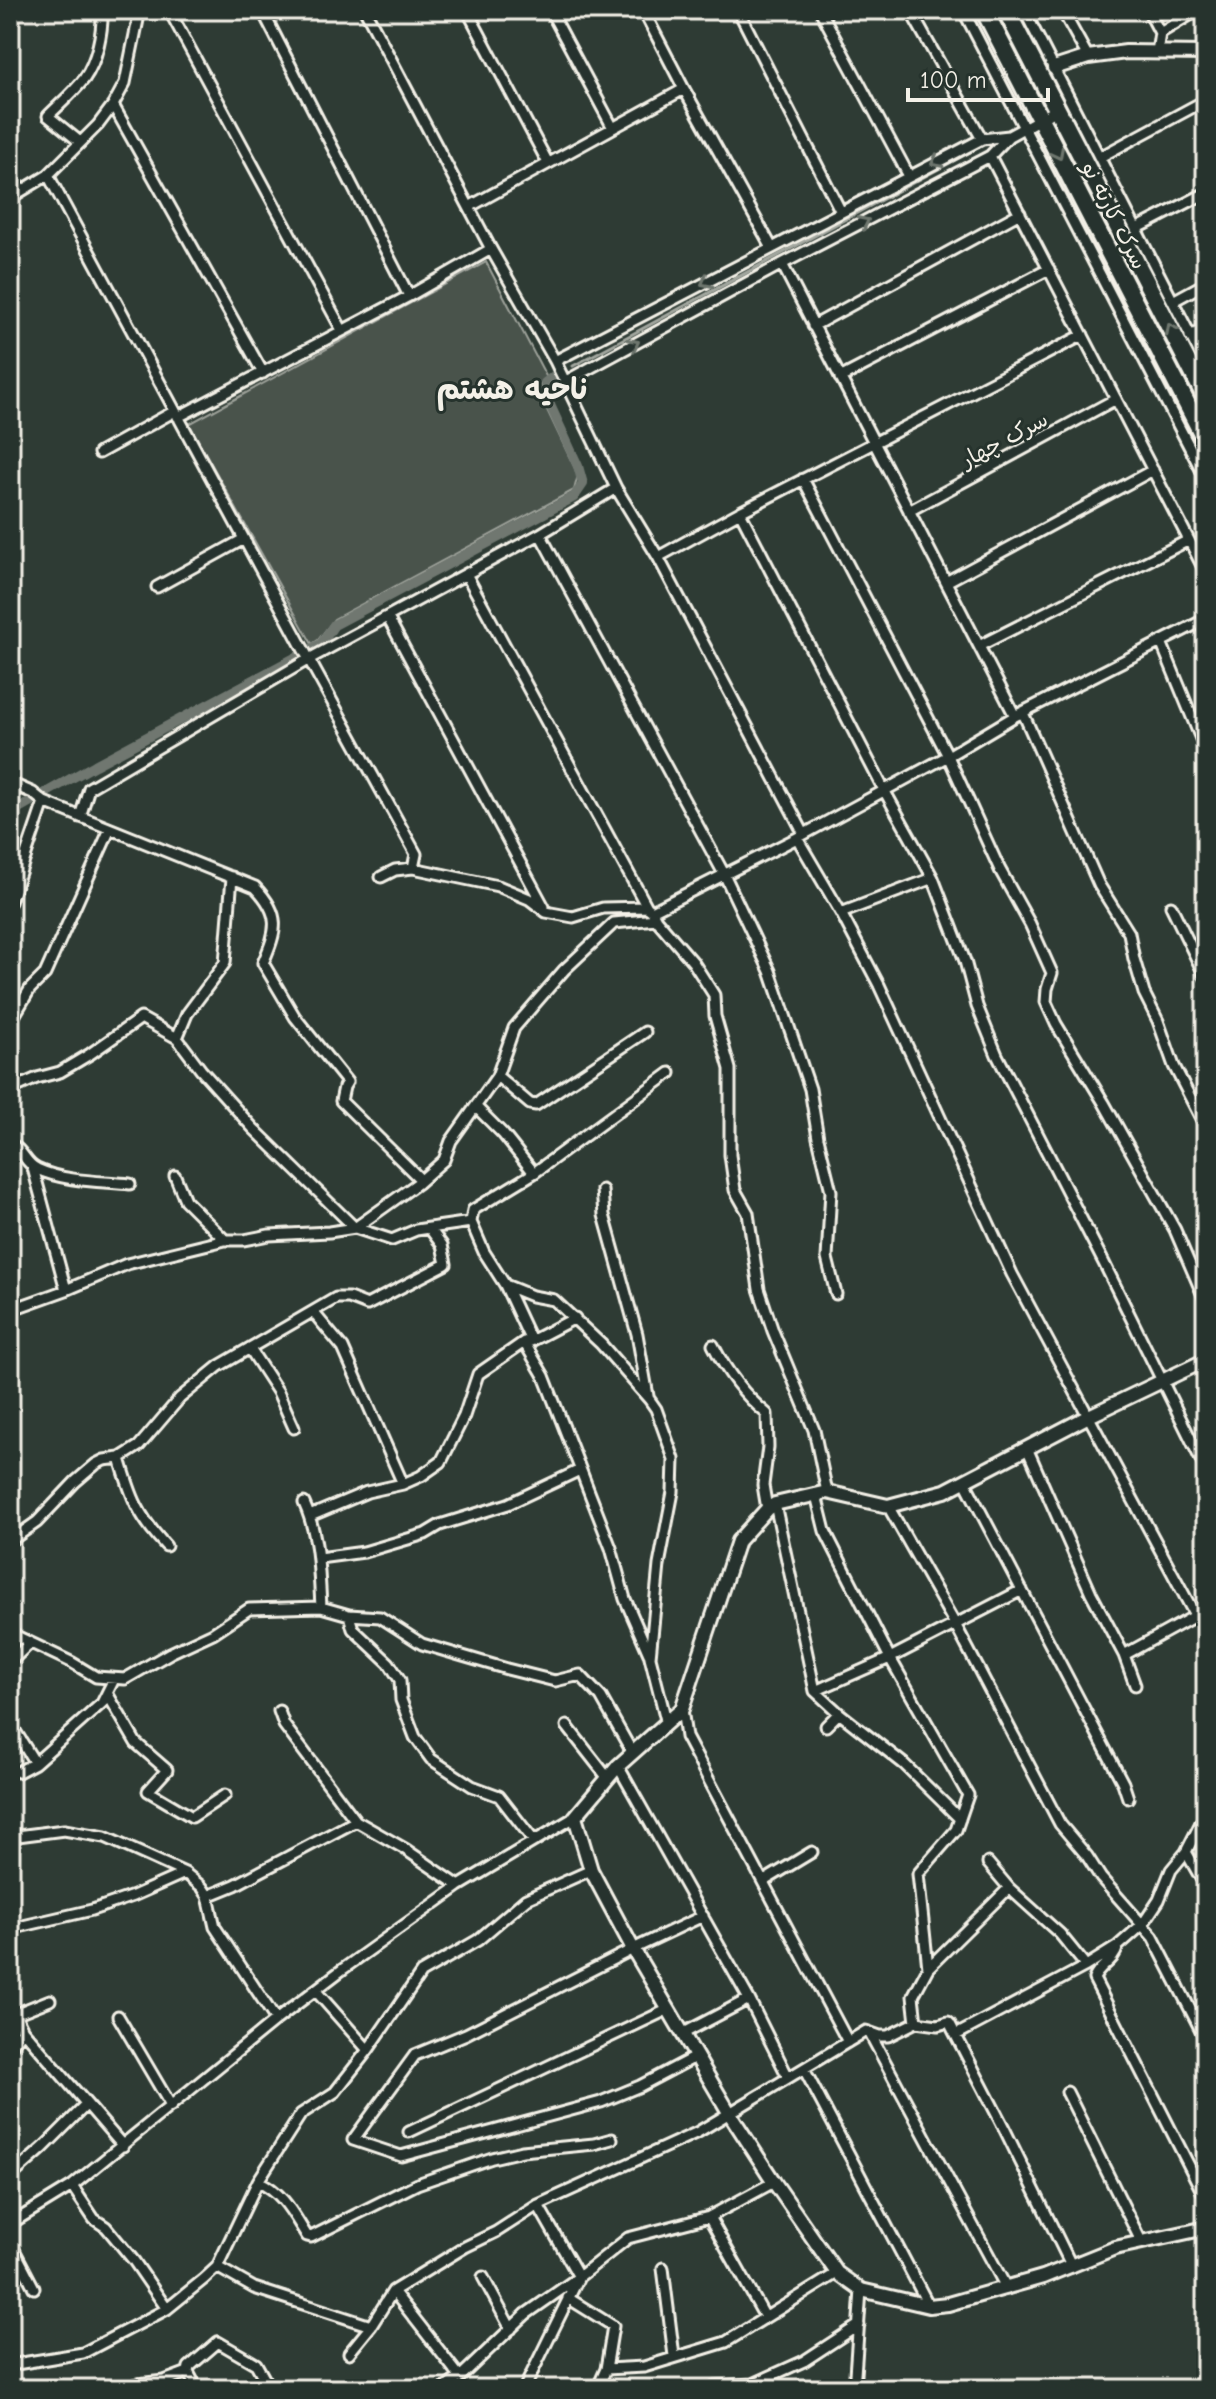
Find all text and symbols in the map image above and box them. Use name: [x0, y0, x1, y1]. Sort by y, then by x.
scale bar: [908, 52, 1048, 102]
text: 100 m: [920, 66, 987, 94]
one-way arrow: [1049, 145, 1064, 160]
one-way arrow: [930, 152, 945, 168]
street label: سرک کارته نو: [1075, 156, 1152, 274]
one-way arrow: [855, 216, 870, 231]
one-way arrow: [699, 273, 714, 288]
one-way arrow: [1165, 322, 1180, 337]
one-way arrow: [626, 338, 640, 354]
district label: ناحیه هشتم: [437, 372, 587, 411]
street label: سرک چهار: [955, 406, 1052, 475]

